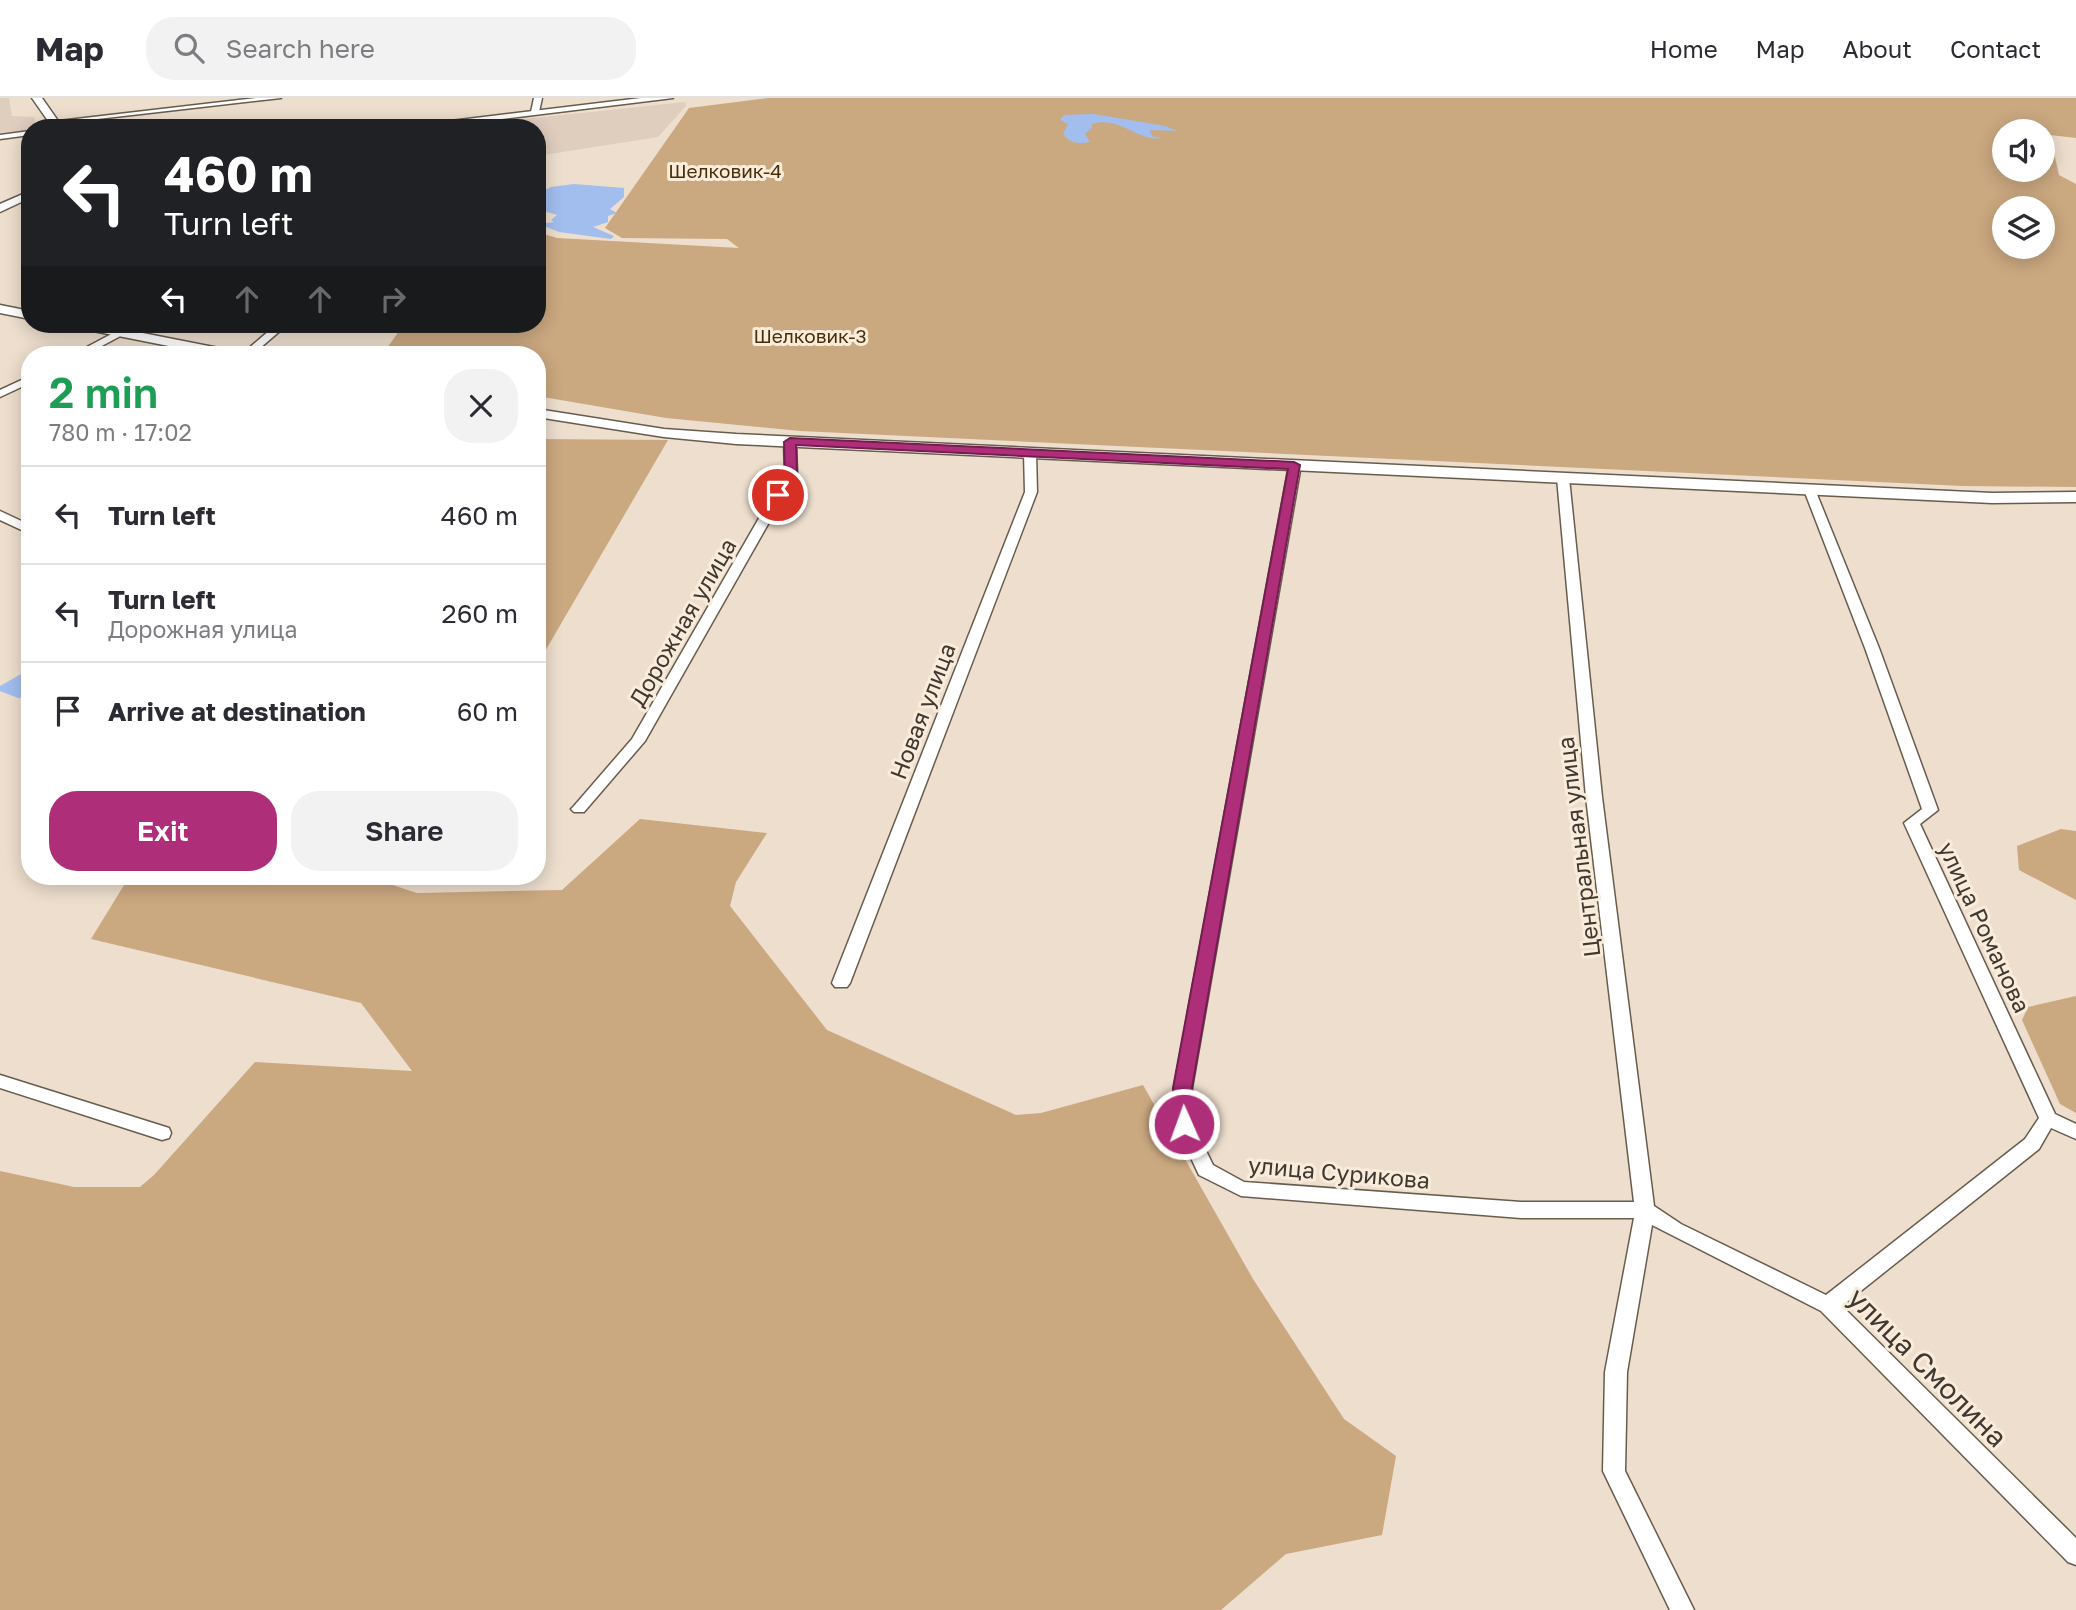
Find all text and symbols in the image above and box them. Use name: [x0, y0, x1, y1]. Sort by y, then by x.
search box: [146, 17, 636, 80]
text: Map: [35, 29, 104, 68]
icon: search: [170, 29, 208, 67]
text: Search here: [226, 33, 375, 64]
text: Home: [1650, 34, 1718, 63]
text: Map: [1756, 34, 1805, 63]
text: About: [1843, 34, 1912, 63]
text: Contact: [1950, 34, 2041, 63]
map controls: [1992, 119, 2055, 259]
button: sound: [1992, 119, 2055, 182]
text: 460 m: [164, 144, 313, 203]
icon: left: [49, 147, 140, 238]
park label: Шелковик-4: [668, 159, 782, 182]
button: layers: [1992, 196, 2055, 259]
text: Turn left: [164, 204, 293, 242]
icon: left: [155, 280, 193, 318]
icon: ahead: [228, 280, 266, 318]
icon: ahead: [301, 280, 339, 318]
icon: right: [374, 280, 412, 318]
park label: Шелковик-3: [753, 324, 867, 347]
text: 2 min: [49, 367, 158, 417]
button: close: [444, 369, 518, 443]
text: 780 m · 17:02: [49, 418, 192, 446]
pin: [748, 465, 808, 525]
icon: arrive: [759, 476, 797, 514]
icon: left: [49, 496, 87, 534]
text: Turn left: [108, 500, 216, 531]
text: 460 m: [441, 500, 518, 531]
street label: Дорожная улица: [622, 533, 742, 711]
text: Turn left: [108, 584, 216, 615]
icon: left: [49, 594, 87, 632]
text: 260 m: [442, 598, 518, 629]
text: Дорожная улица: [108, 615, 298, 643]
street label: Новая улица: [883, 639, 961, 783]
icon: arrive: [49, 692, 87, 730]
text: Arrive at destination: [108, 696, 366, 727]
text: 60 m: [457, 696, 518, 727]
street label: Центральная улица: [1551, 735, 1605, 959]
button: Exit: [49, 791, 277, 871]
button: Share: [291, 791, 518, 871]
street label: улица Романова: [1933, 837, 2037, 1017]
position arrow: [1147, 1087, 1221, 1161]
street label: улица Сурикова: [1247, 1150, 1431, 1194]
street label: улица Смолина: [1842, 1281, 2014, 1453]

